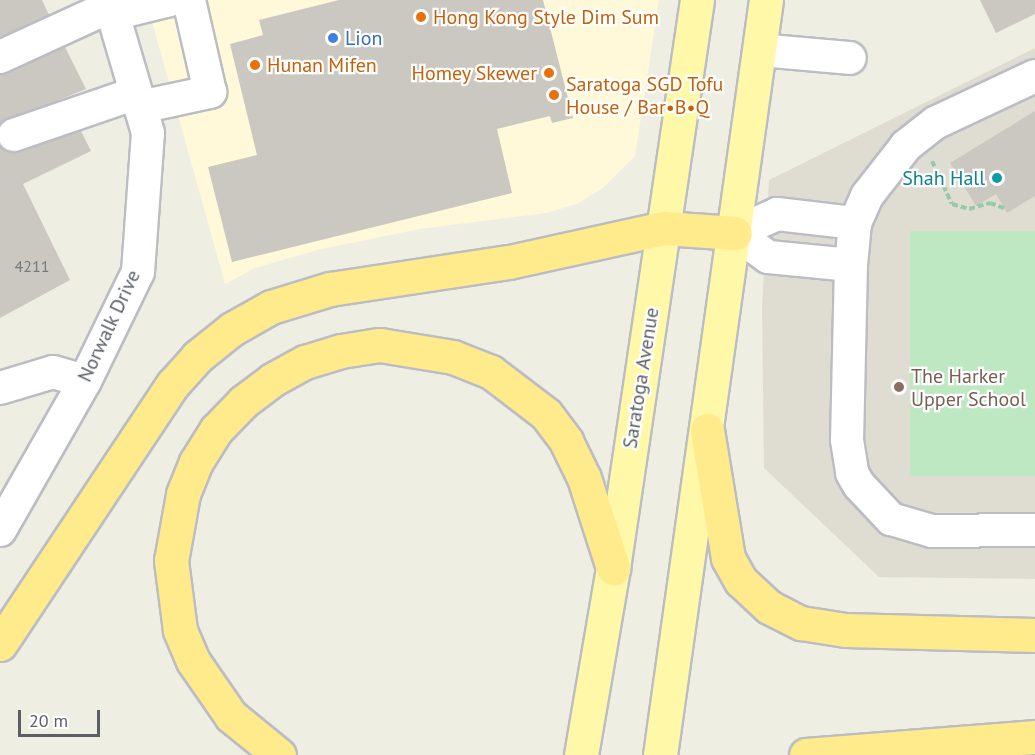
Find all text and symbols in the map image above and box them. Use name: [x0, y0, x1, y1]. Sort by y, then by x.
place label: Hong Kong Style Dim Sum: [433, 5, 659, 29]
marker: Hong Kong Style Dim Sum: [414, 10, 428, 24]
place label: Lion: [345, 26, 382, 50]
marker: Lion: [326, 31, 340, 45]
place label: Hunan Mifen: [267, 53, 377, 77]
marker: Hunan Mifen: [248, 58, 262, 72]
place label: Homey Skewer: [411, 61, 537, 85]
marker: Homey Skewer: [542, 66, 556, 80]
place label: Saratoga SGD Tofu House / Bar•B•Q: [566, 72, 724, 119]
marker: Saratoga SGD Tofu House / Bar•B•Q: [547, 88, 561, 102]
place label: Shah Hall: [902, 166, 985, 190]
marker: Shah Hall: [990, 171, 1004, 185]
house number: 4211: [15, 256, 49, 276]
street label: Norwalk Drive: [73, 266, 145, 386]
street label: Saratoga Avenue: [618, 306, 664, 450]
place label: The Harker Upper School: [911, 364, 1026, 411]
marker: The Harker Upper School: [892, 380, 906, 394]
scale bar: [21, 698, 104, 736]
text: 20 m: [29, 709, 68, 732]

